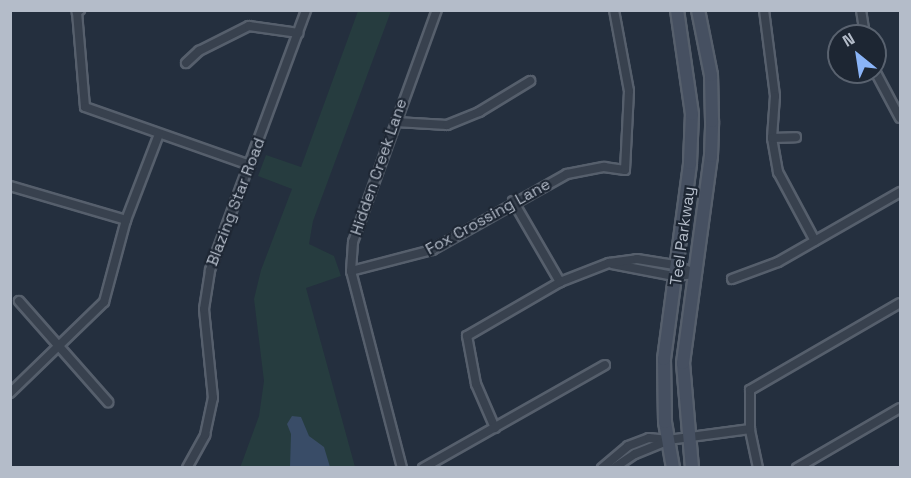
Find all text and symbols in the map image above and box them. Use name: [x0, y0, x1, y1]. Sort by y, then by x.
north arrow: [827, 24, 887, 84]
text: N: [839, 28, 859, 51]
street label: Hidden Creek Lane: [347, 96, 411, 238]
street label: Blazing Star Road: [203, 135, 269, 269]
street label: Fox Crossing Lane: [422, 175, 554, 259]
street label: Teel Parkway: [667, 185, 699, 287]

